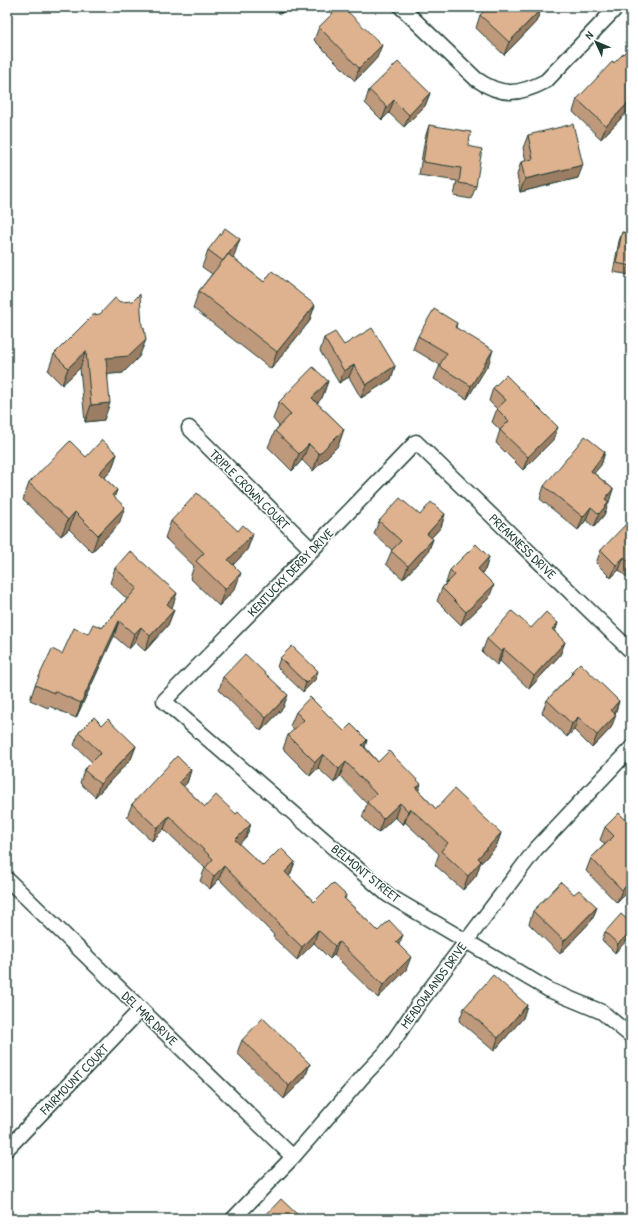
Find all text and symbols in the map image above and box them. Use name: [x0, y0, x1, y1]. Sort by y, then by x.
north arrow: [576, 22, 616, 62]
text: N: [582, 28, 596, 42]
street label: TRIPLE CROWN COURT: [206, 445, 295, 534]
street label: PREAKNESS DRIVE: [486, 509, 561, 583]
street label: KENTUCKY DERBY DRIVE: [243, 524, 337, 620]
street label: BELMONT STREET: [328, 840, 405, 907]
street label: MEADOWLANDS DRIVE: [396, 938, 471, 1032]
street label: DEL MAR DRIVE: [118, 987, 182, 1049]
street label: FAIRMOUNT COURT: [35, 1039, 113, 1119]

